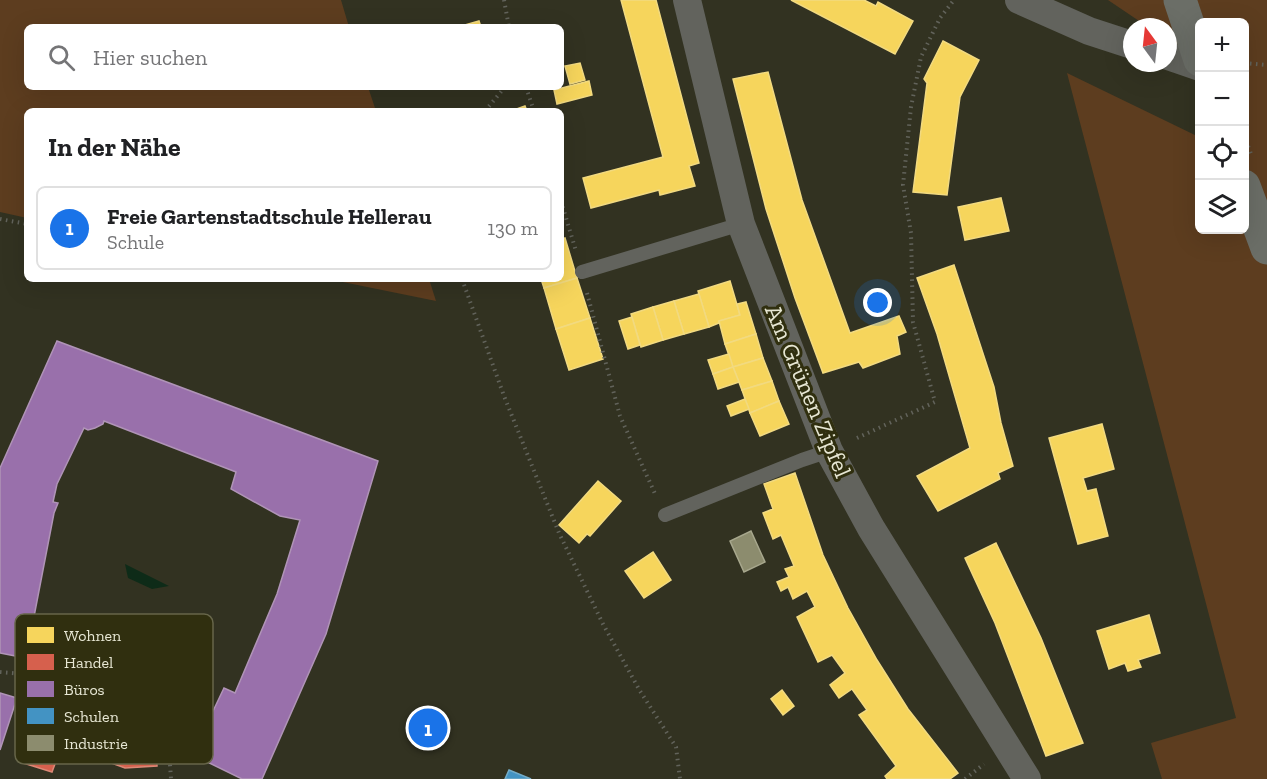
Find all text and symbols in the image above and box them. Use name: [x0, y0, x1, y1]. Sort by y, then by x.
north arrow: [1123, 18, 1177, 72]
map controls: [1195, 18, 1249, 234]
button: +: [1195, 18, 1249, 72]
search box: [24, 24, 564, 90]
icon: search: [45, 41, 78, 74]
text: Hier suchen: [93, 44, 207, 71]
button: −: [1195, 72, 1249, 126]
button: locate: [1195, 126, 1249, 180]
text: In der Nähe: [48, 131, 180, 163]
button: layers: [1195, 180, 1249, 234]
text: Freie Gartenstadtschule Hellerau: [107, 203, 432, 230]
text: 1: [65, 216, 74, 240]
text: 130 m: [487, 216, 538, 240]
text: Schule: [107, 230, 164, 254]
your location: [863, 288, 892, 317]
street label: Am Grünen Zipfel: [759, 300, 858, 482]
legend: [15, 614, 213, 764]
text: Wohnen: [64, 626, 122, 645]
text: Handel: [64, 653, 113, 672]
text: Büros: [64, 680, 105, 699]
pin: 1: [408, 706, 448, 750]
text: Schulen: [64, 707, 120, 726]
text: Industrie: [64, 734, 128, 753]

